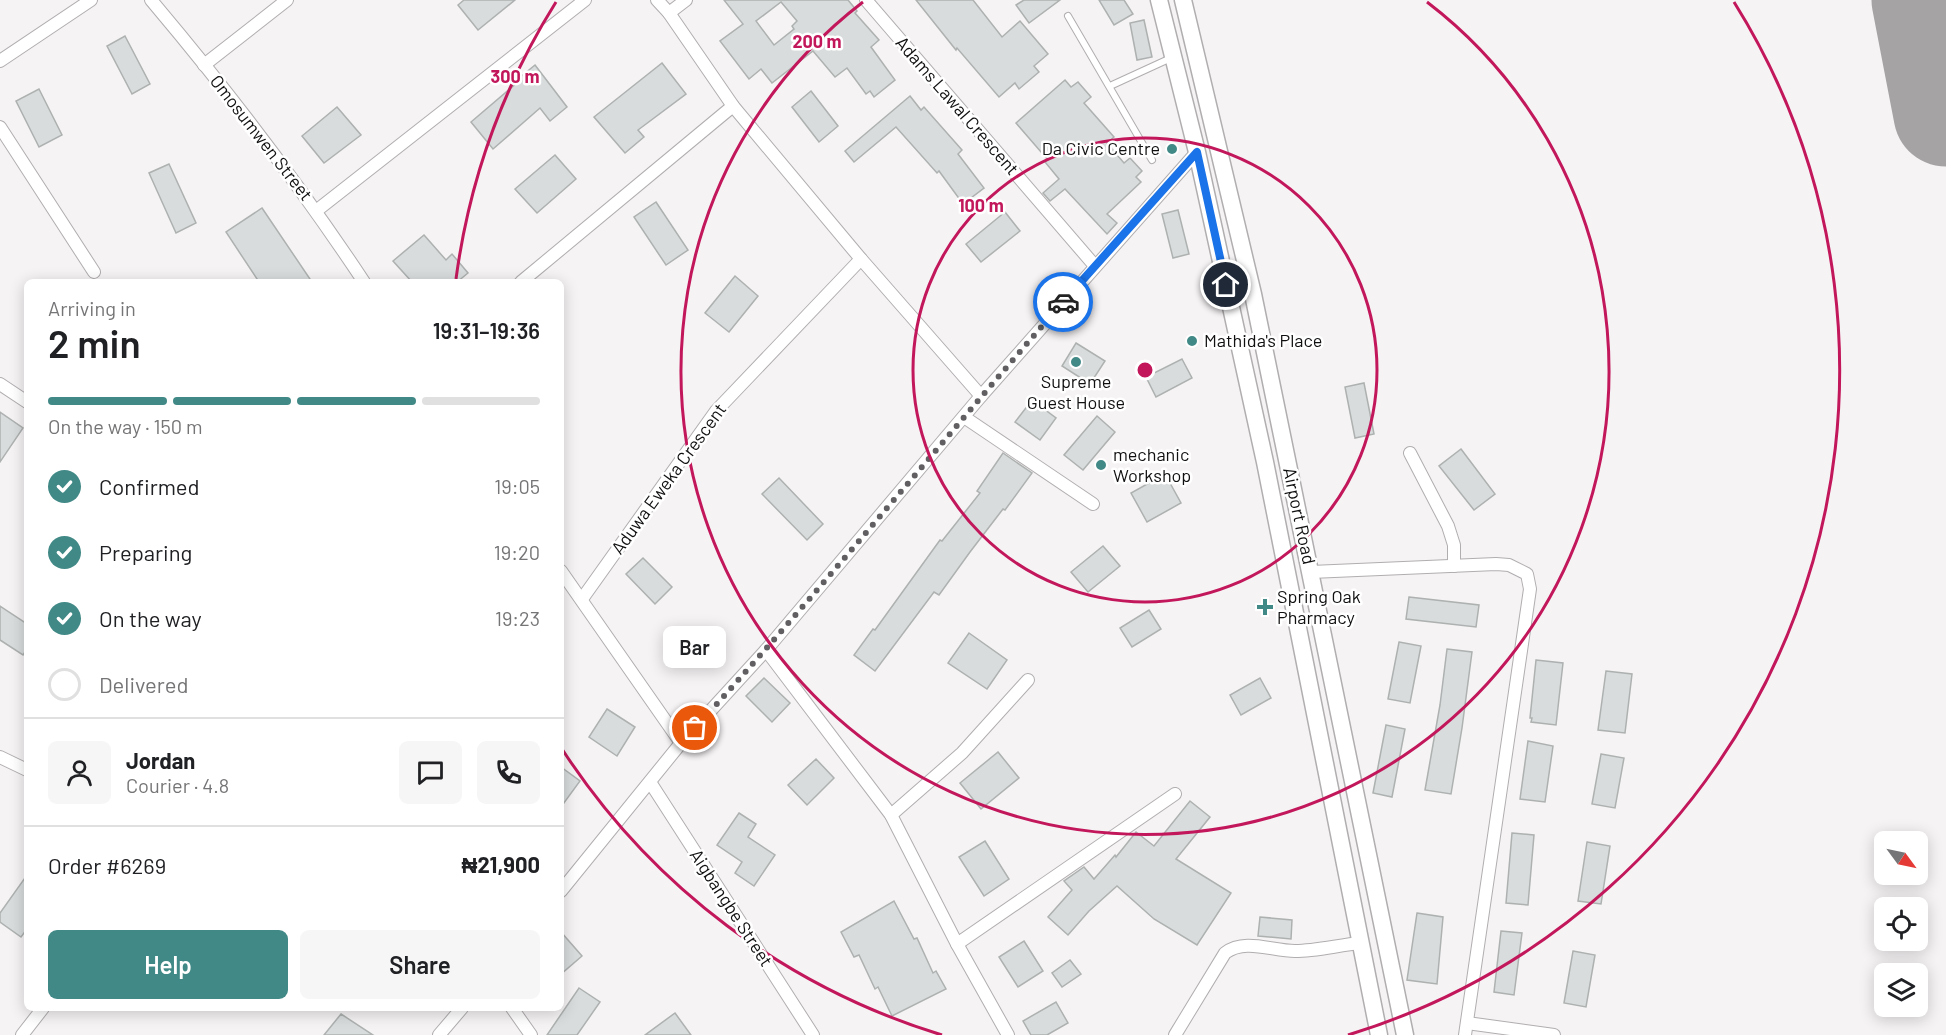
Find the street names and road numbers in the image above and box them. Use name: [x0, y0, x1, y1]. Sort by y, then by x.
street label: Adams Lawal Crescent: [892, 32, 1024, 179]
street label: Omosumwen Street: [206, 70, 318, 205]
street label: Aduwa Eweka Crescent: [606, 399, 730, 558]
street label: Airport Road: [1279, 465, 1321, 566]
street label: Aigbangbe Street: [686, 845, 778, 970]

